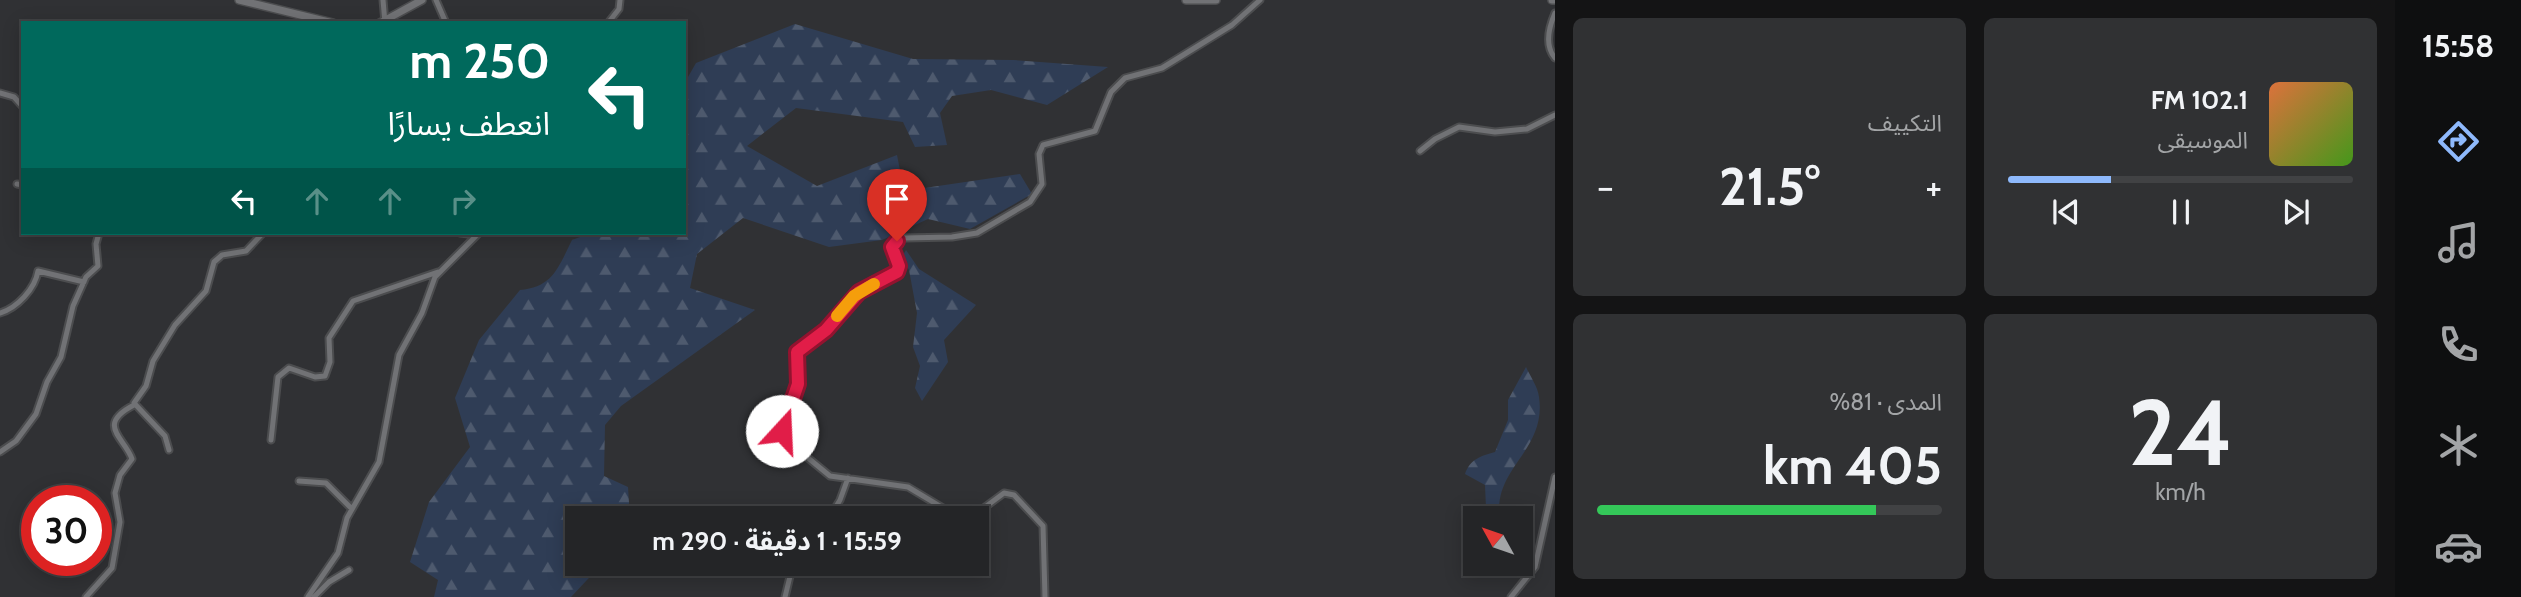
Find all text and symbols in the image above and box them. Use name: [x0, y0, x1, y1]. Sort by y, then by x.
text: 15:58: [2422, 26, 2494, 65]
text: 250 m: [410, 31, 550, 90]
icon: left: [574, 49, 665, 140]
text: 102.1 FM: [2151, 84, 2248, 116]
text: انعطف يسارًا: [387, 104, 550, 143]
text: التكييف: [1868, 109, 1942, 137]
icon: directions: [2434, 117, 2483, 166]
text: الموسيقى: [2157, 126, 2248, 154]
text: 21.5°: [1719, 155, 1820, 218]
text: −: [1597, 163, 1614, 210]
text: +: [1925, 163, 1942, 210]
pin: [867, 169, 927, 241]
icon: arrive: [878, 180, 916, 218]
icon: left: [225, 182, 263, 220]
icon: ahead: [298, 182, 336, 220]
icon: ahead: [371, 182, 409, 220]
icon: right: [444, 182, 482, 220]
icon: previous: [2047, 193, 2085, 231]
icon: pause: [2162, 193, 2200, 231]
icon: next: [2277, 193, 2315, 231]
icon: music: [2434, 218, 2483, 267]
icon: phone: [2434, 320, 2483, 369]
text: 24: [2128, 377, 2233, 488]
text: المدى · 81%: [1830, 388, 1942, 416]
position arrow: [745, 394, 819, 468]
icon: climate: [2434, 421, 2483, 470]
text: 405 km: [1763, 434, 1942, 497]
text: km/h: [2155, 478, 2206, 506]
speed limit sign: 30: [21, 485, 112, 576]
north arrow: [1463, 506, 1533, 576]
map controls: [1463, 506, 1533, 576]
icon: car: [2434, 522, 2483, 571]
text: 15:59 · 1 دقيقة · 290 m: [652, 525, 902, 557]

